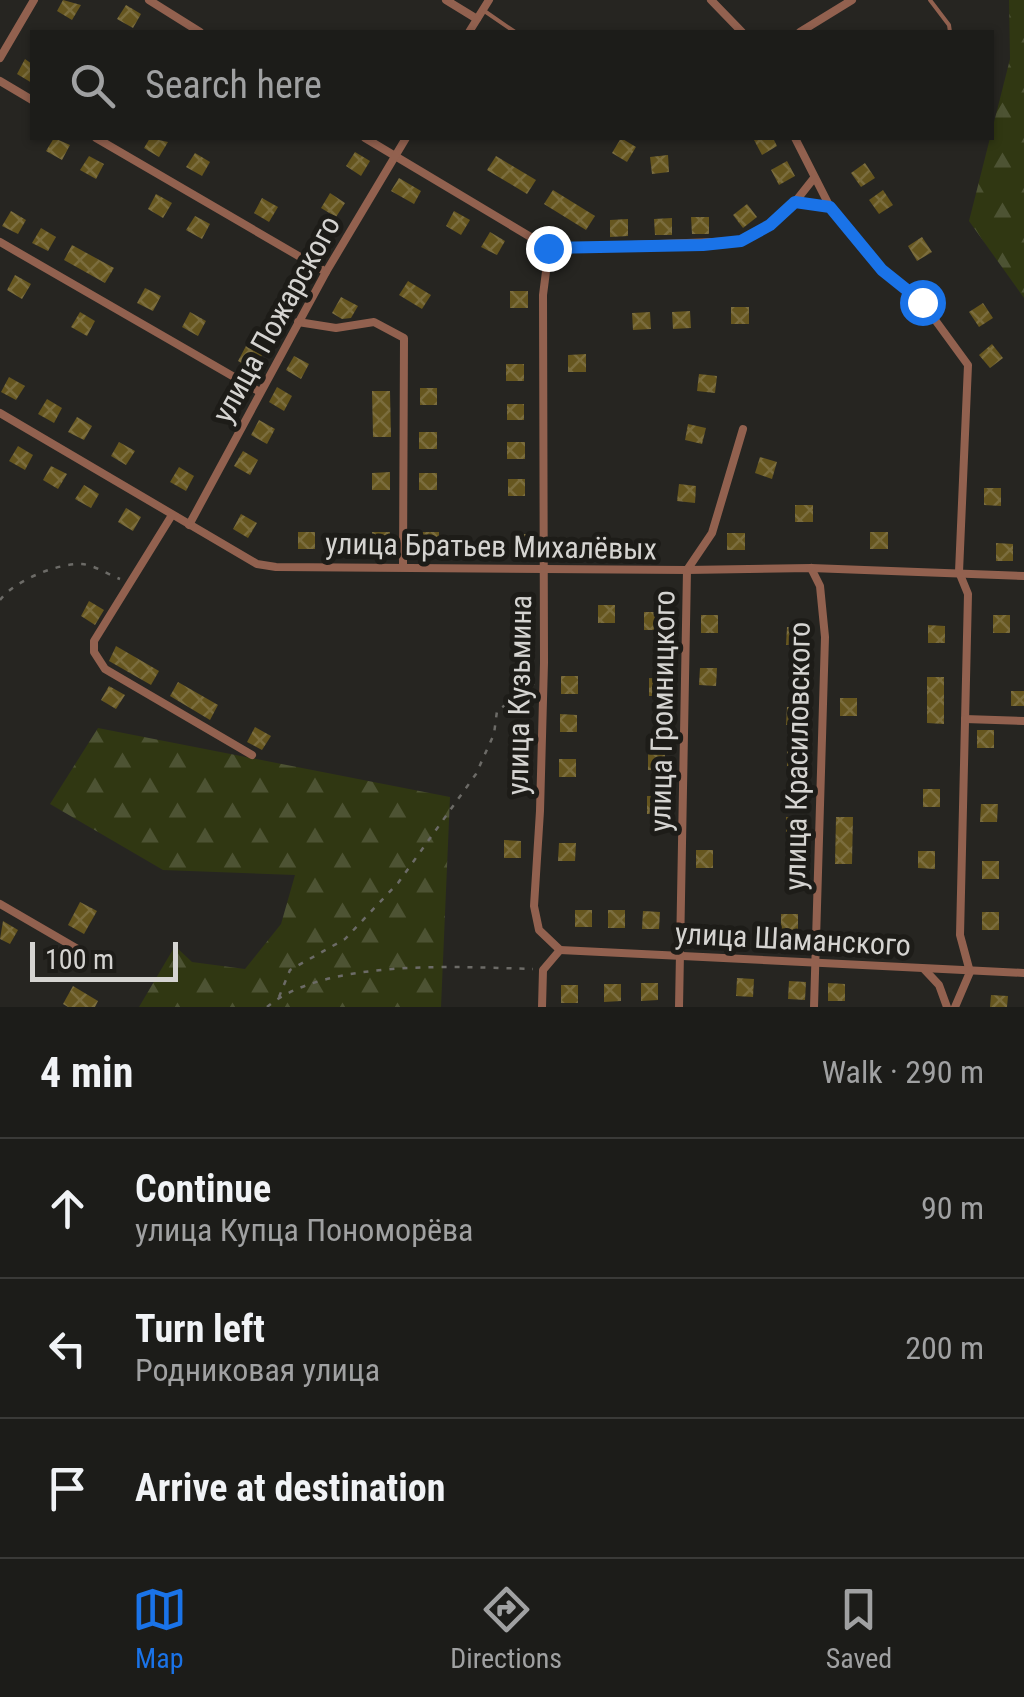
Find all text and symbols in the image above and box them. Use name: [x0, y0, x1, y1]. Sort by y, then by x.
search box: [30, 30, 994, 140]
icon: search: [65, 58, 120, 113]
text: Search here: [145, 63, 322, 107]
street label: улица Пожарского: [205, 210, 347, 428]
route end: [526, 226, 572, 272]
route start: [900, 280, 946, 326]
street label: улица Братьев Михалёвых: [325, 526, 657, 566]
street label: улица Громницкого: [642, 590, 682, 832]
street label: улица Кузьмина: [500, 595, 538, 795]
street label: улица Красиловского: [777, 621, 817, 891]
street label: улица Шаманского: [674, 915, 912, 963]
scale bar: [30, 937, 178, 981]
text: 100 m: [45, 943, 114, 976]
text: 4 min: [40, 1048, 133, 1097]
text: Walk · 290 m: [822, 1053, 984, 1091]
text: Continue: [135, 1167, 271, 1211]
icon: ahead: [40, 1181, 95, 1236]
text: 90 m: [921, 1189, 984, 1227]
text: улица Купца Пономорёва: [135, 1211, 473, 1249]
text: Turn left: [135, 1307, 265, 1351]
icon: left: [40, 1321, 95, 1376]
text: 200 m: [905, 1329, 984, 1367]
text: Родниковая улица: [135, 1351, 380, 1389]
icon: arrive: [40, 1461, 95, 1516]
text: Arrive at destination: [135, 1466, 445, 1510]
tab: Map: [132, 1582, 187, 1675]
tab: Directions: [450, 1582, 562, 1675]
tab: Saved: [826, 1582, 892, 1675]

